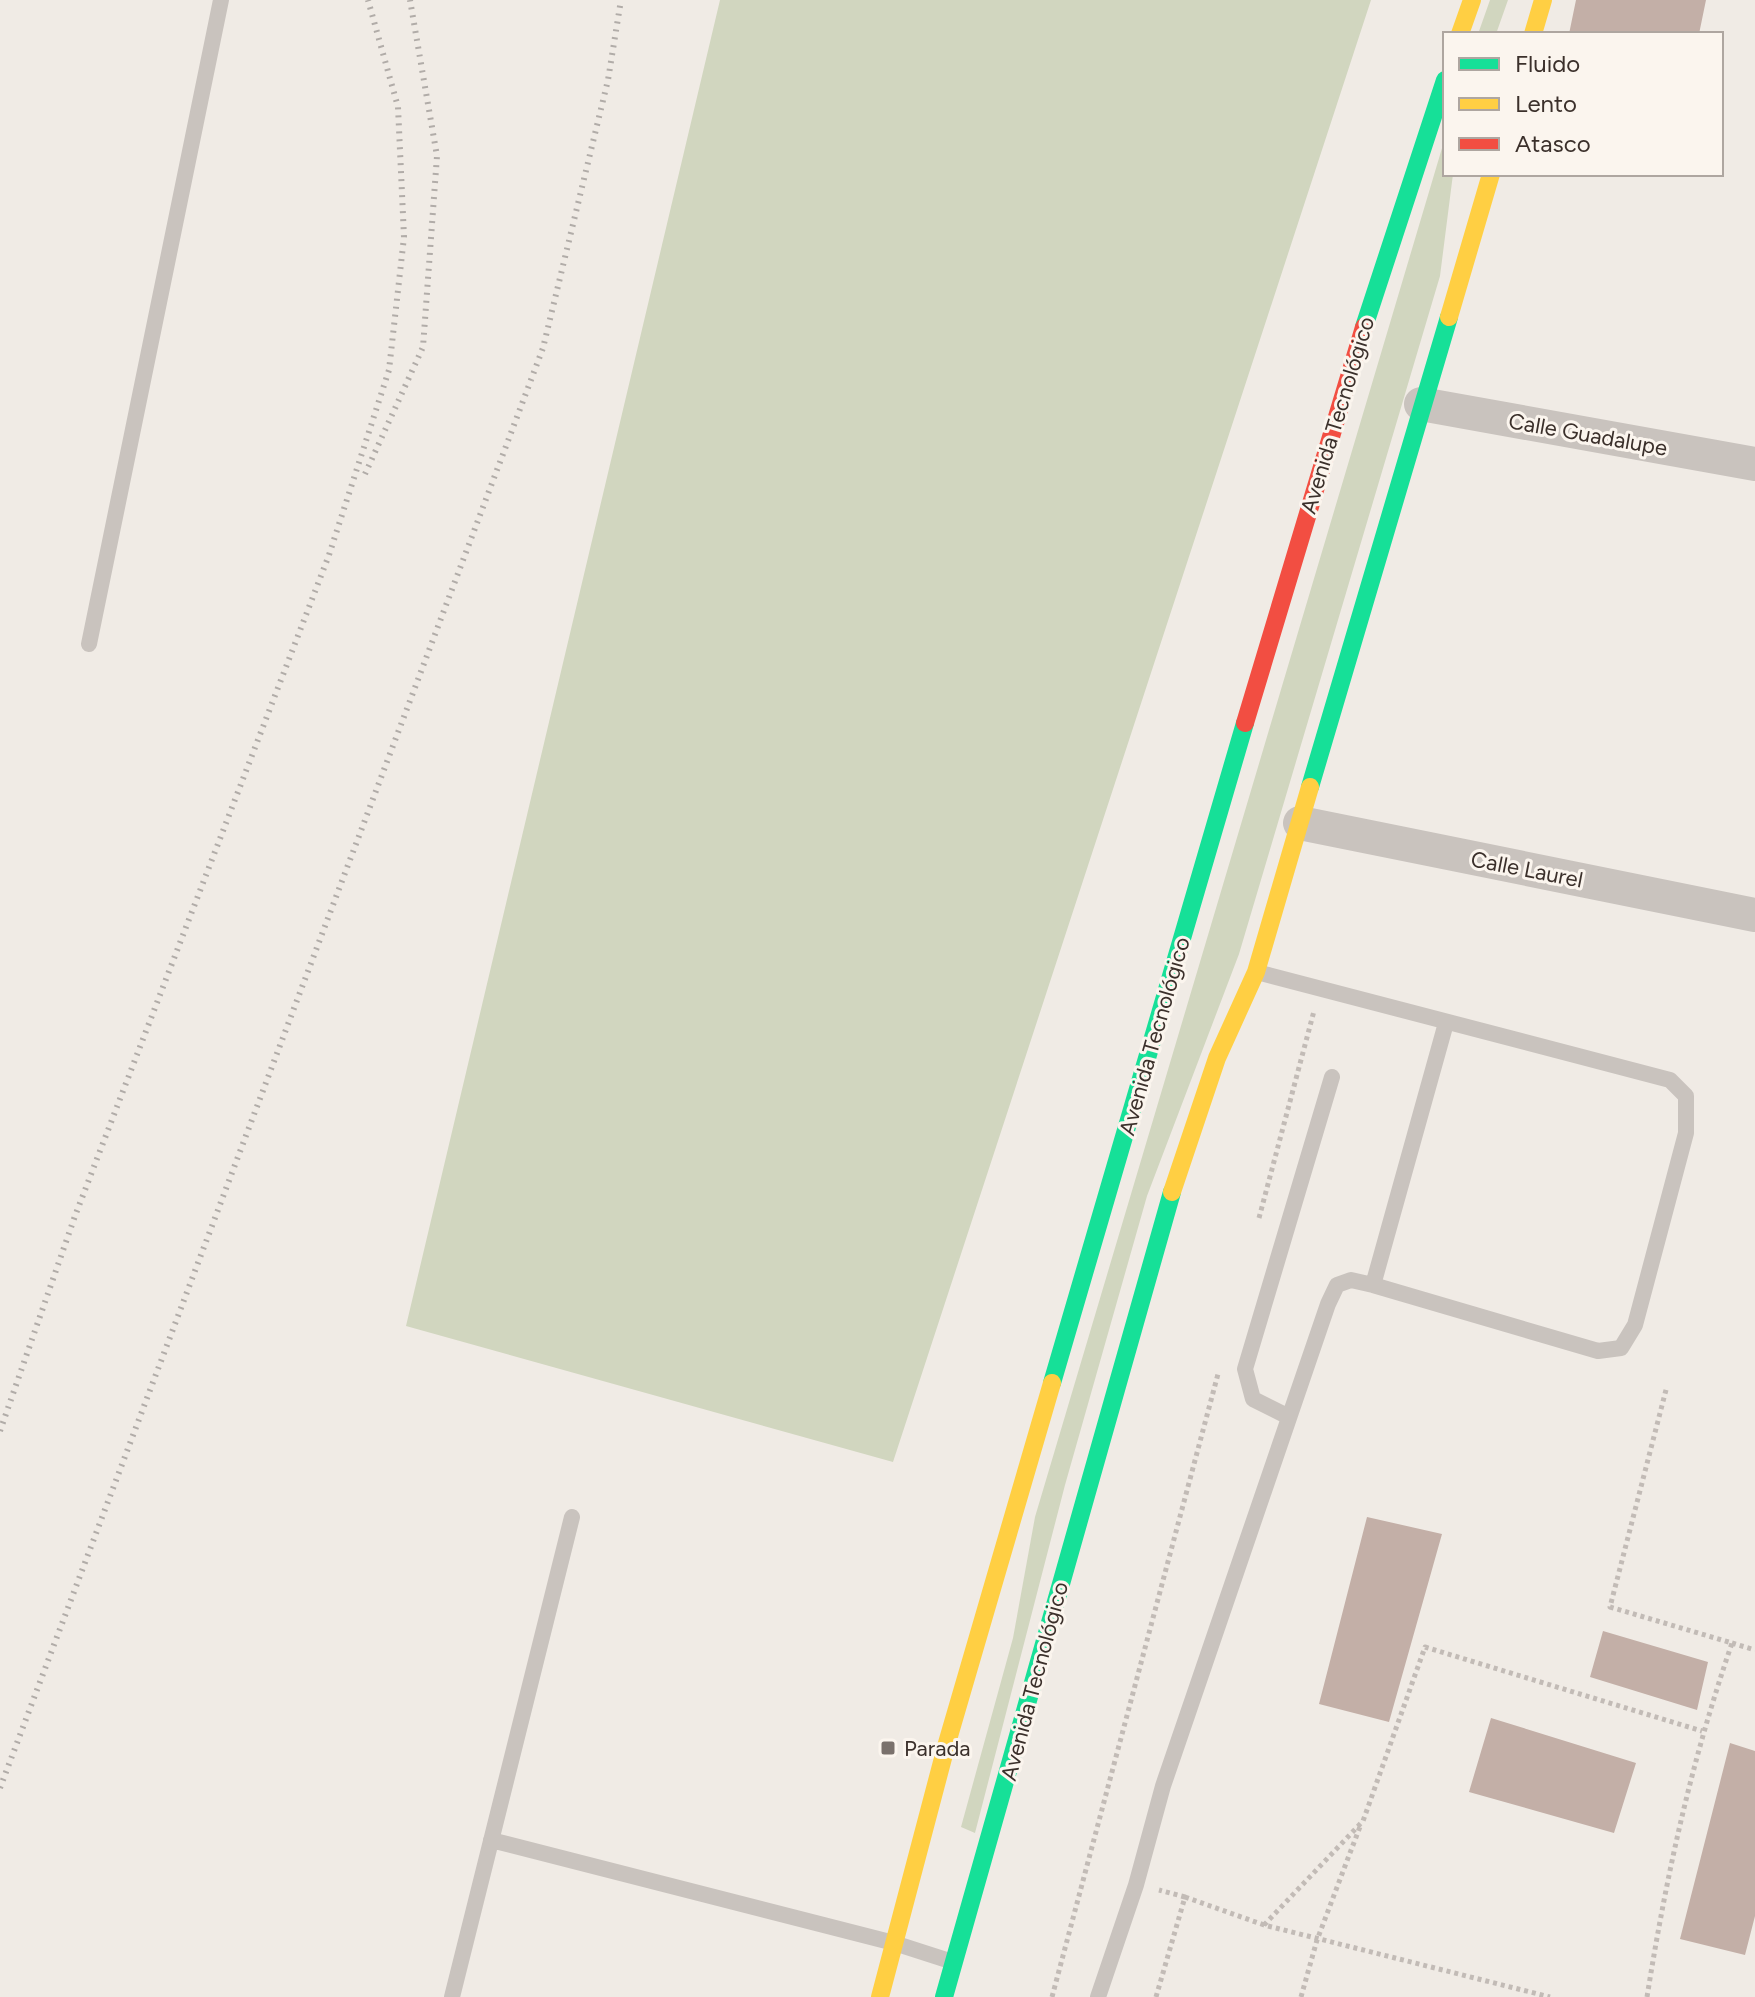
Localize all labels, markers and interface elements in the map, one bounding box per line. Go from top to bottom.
legend [1443,32,1723,176]
text: Fluido [1515,49,1580,78]
text: Lento [1515,89,1577,118]
text: Atasco [1515,129,1591,158]
street label: Avenida Tecnológico [1295,313,1380,517]
street label: Calle Guadalupe [1506,407,1669,462]
street label: Calle Laurel [1469,845,1585,894]
street label: Avenida Tecnológico [1113,934,1196,1138]
street label: Avenida Tecnológico [995,1579,1074,1784]
place label: Parada [904,1735,971,1762]
marker: Parada [879,1739,897,1757]

